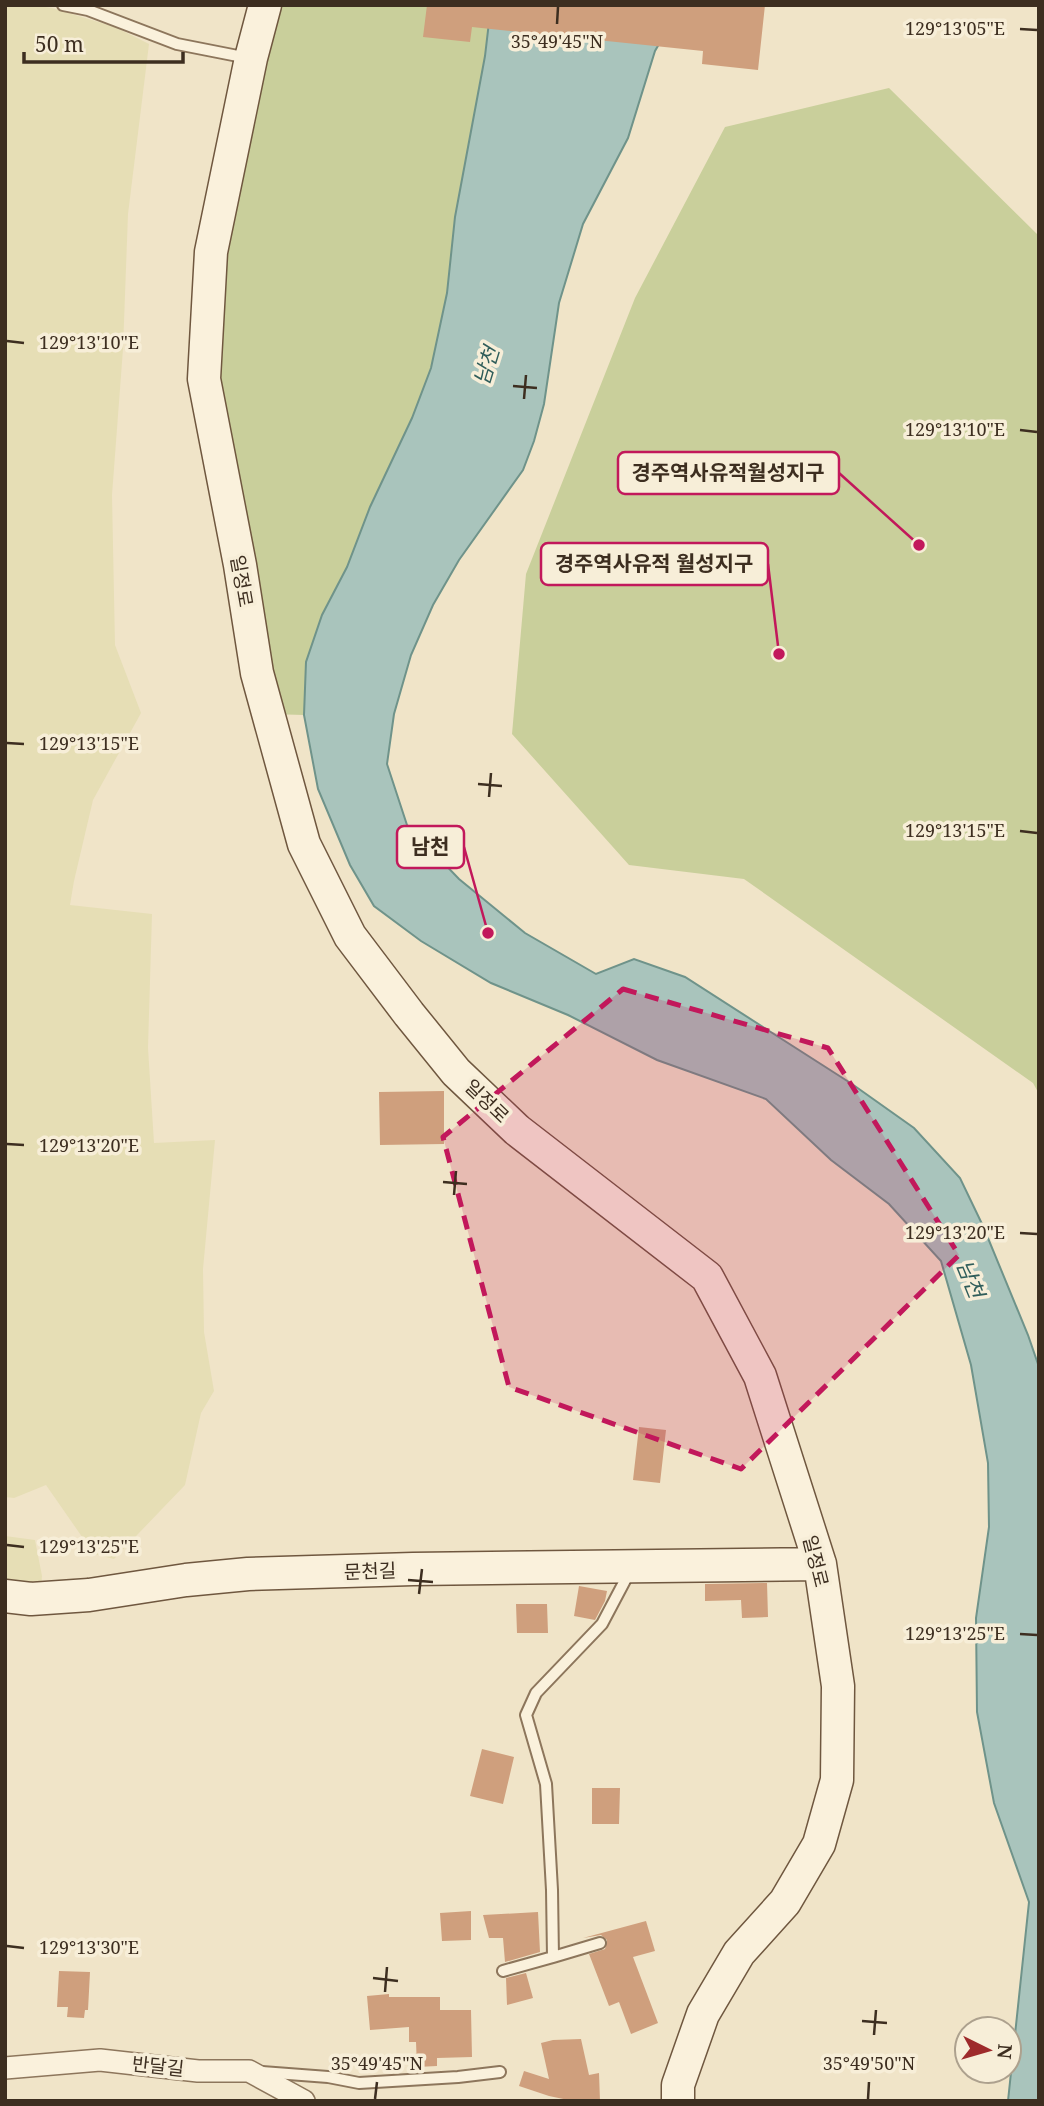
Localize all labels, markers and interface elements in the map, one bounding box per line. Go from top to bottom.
text: 129°13'05"E [905,16,1005,40]
scale bar [24,21,184,65]
text: 35°49'45"N [511,29,604,53]
text: 50 m [35,30,84,58]
text: 129°13'10"E [39,330,139,354]
water label: 남천 [467,341,506,388]
text: 129°13'10"E [905,417,1005,441]
callout: 경주역사유적월성지구 [618,452,839,494]
text: 경주역사유적월성지구 [631,458,825,486]
callout: 경주역사유적 월성지구 [541,543,768,585]
text: 경주역사유적 월성지구 [555,549,753,577]
street label: 일정로 [225,553,259,609]
text: 129°13'15"E [39,731,139,755]
text: 129°13'15"E [905,818,1005,842]
callout: 남천 [397,826,464,868]
text: 남천 [411,832,449,860]
street label: 일정로 [459,1073,515,1129]
text: 129°13'20"E [39,1133,139,1157]
text: 129°13'20"E [905,1220,1005,1244]
water label: 남천 [951,1255,992,1304]
street label: 일정로 [797,1532,835,1590]
text: 129°13'25"E [39,1534,139,1558]
street label: 문천길 [343,1557,397,1585]
text: 129°13'25"E [905,1621,1005,1645]
text: 129°13'30"E [39,1935,139,1959]
north arrow [953,2015,1023,2085]
text: N [991,2043,1019,2060]
street label: 반달길 [131,2050,185,2082]
text: 35°49'45"N [331,2051,424,2075]
text: 35°49'50"N [823,2051,916,2075]

